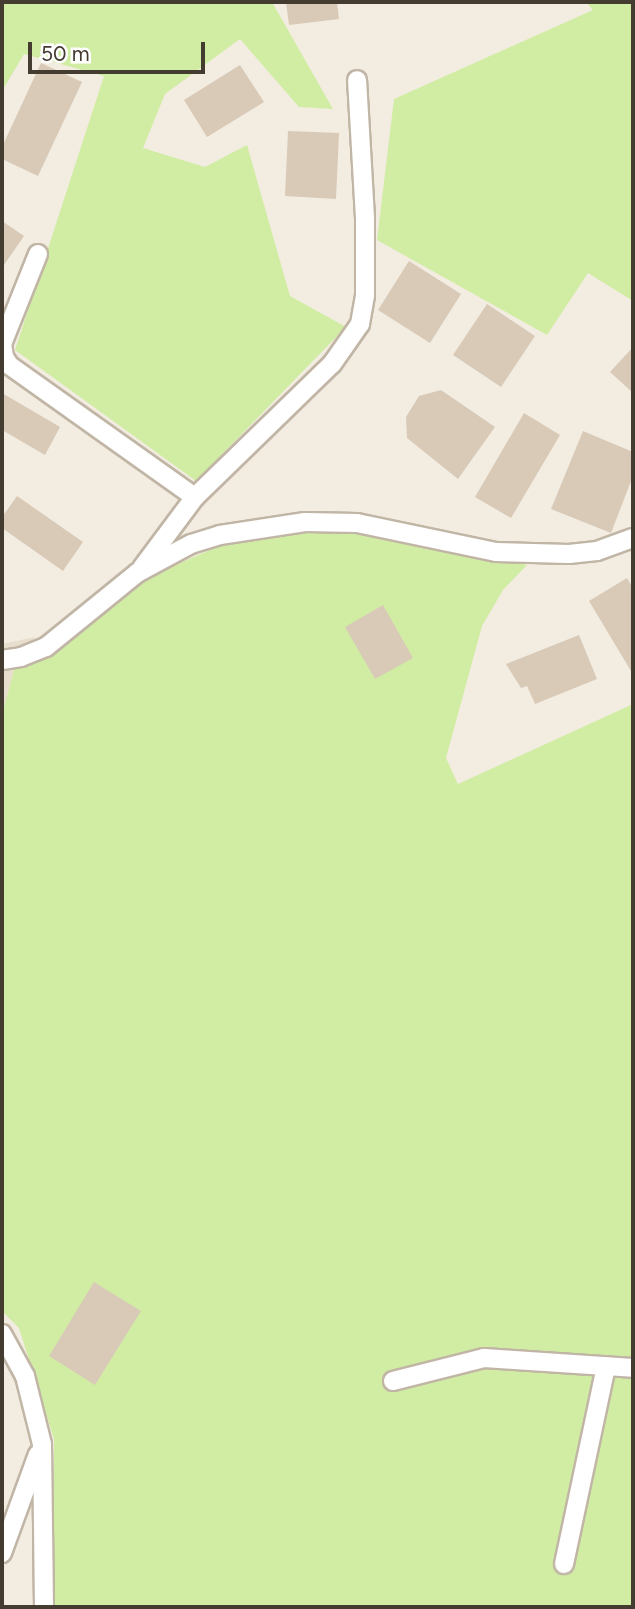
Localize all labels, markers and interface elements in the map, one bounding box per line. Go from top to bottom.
scale bar [32,28,208,72]
text: 50 m [41,41,90,66]

